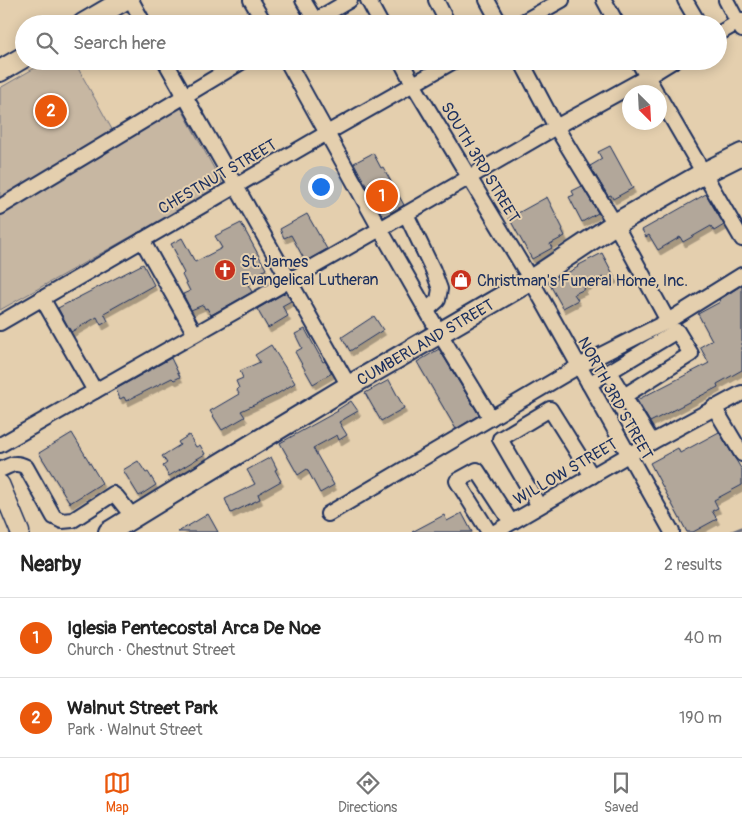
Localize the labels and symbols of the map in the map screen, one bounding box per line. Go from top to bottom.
north arrow [622,85,667,130]
pin: 2 [35,92,67,130]
street label: SOUTH 3RD STREET [436,99,524,227]
street label: CHESTNUT STREET [155,135,280,219]
your location [308,174,334,200]
pin: 1 [366,177,398,215]
place label: St. James Evangelical Lutheran [241,252,379,290]
church icon: St. James Evangelical Lutheran [213,258,237,282]
shop icon: Christman's Funeral Home, Inc. [449,268,473,292]
place label: Christman's Funeral Home, Inc. [477,271,688,291]
street label: CUMBERLAND STREET [353,295,498,390]
street label: NORTH 3RD STREET [573,334,657,464]
street label: WILLOW STREET [510,434,621,510]

